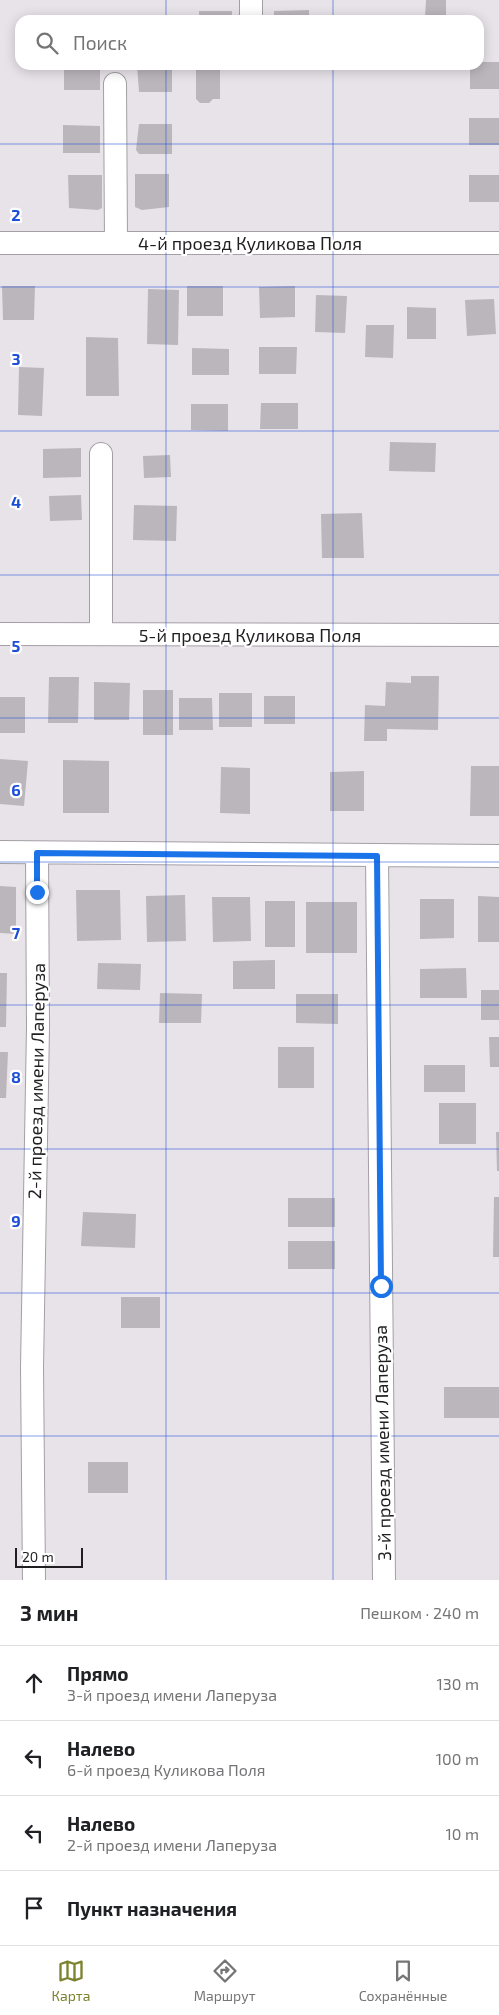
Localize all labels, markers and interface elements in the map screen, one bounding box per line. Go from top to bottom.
search box [15,15,484,70]
icon: search [33,29,61,57]
text: Поиск [73,31,127,54]
text: 2 [11,205,21,224]
street label: 4-й проезд Куликова Поля [138,232,362,254]
text: 3 [11,349,21,368]
text: 4 [11,492,21,511]
street label: 5-й проезд Куликова Поля [139,624,361,646]
text: 5 [12,636,21,655]
text: 6 [11,780,21,799]
route end [26,881,49,904]
text: 7 [12,923,21,942]
street label: 2-й проезд имени Лаперуза [23,963,49,1199]
text: 8 [11,1067,21,1086]
text: 9 [11,1211,21,1230]
route start [370,1275,393,1298]
street label: 3-й проезд имени Лаперуза [369,1325,395,1561]
scale bar [15,1545,82,1568]
text: 20 m [22,1548,54,1565]
text: 3 мин [20,1600,78,1625]
text: Пешком · 240 m [360,1603,479,1622]
text: Прямо [67,1662,129,1685]
icon: ahead [20,1669,48,1697]
text: 130 m [437,1674,479,1693]
text: 3-й проезд имени Лаперуза [67,1685,277,1704]
text: Налево [67,1737,135,1760]
icon: left [20,1744,48,1772]
text: 100 m [436,1749,479,1768]
text: 6-й проезд Куликова Поля [67,1760,265,1779]
text: Налево [67,1812,135,1835]
icon: left [20,1819,48,1847]
text: 10 m [445,1824,479,1843]
text: 2-й проезд имени Лаперуза [67,1835,277,1854]
icon: arrive [20,1894,48,1922]
text: Пункт назначения [67,1897,237,1920]
tab: Карта [52,1957,90,2004]
tab: Маршрут [194,1957,256,2004]
tab: Сохранённые [359,1957,447,2004]

